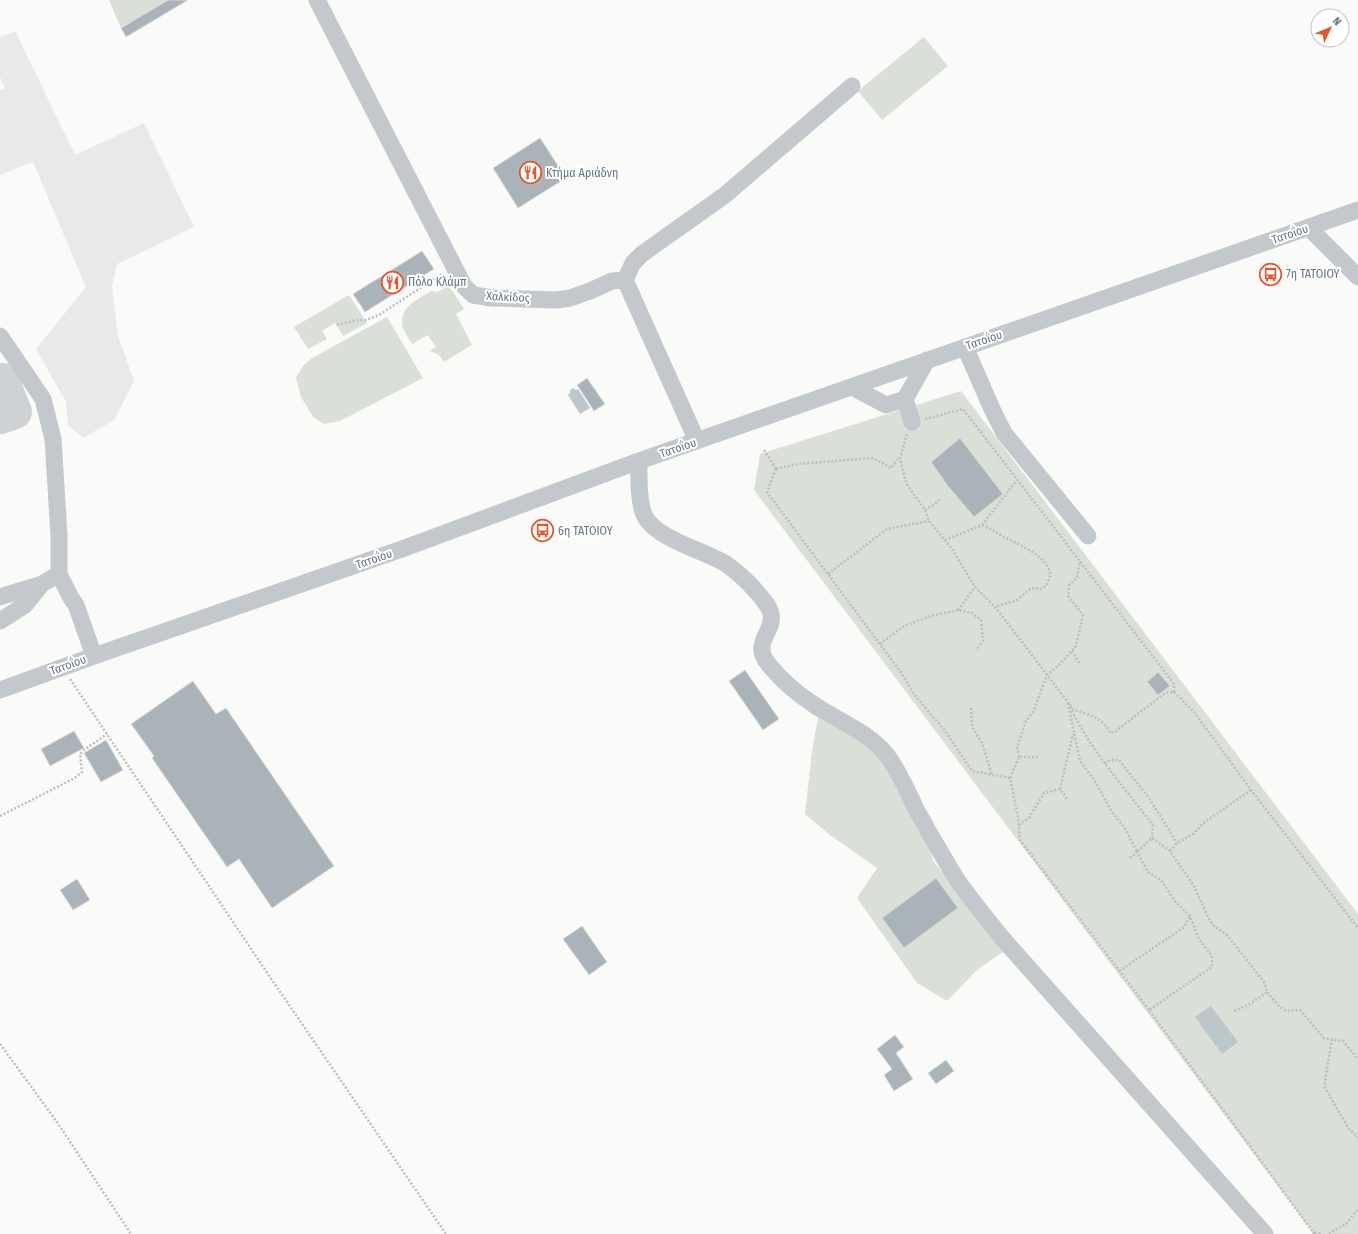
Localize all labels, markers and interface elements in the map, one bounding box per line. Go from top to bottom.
north arrow [1310,8,1350,48]
text: N [1330,15,1344,28]
restaurant icon: Κτήμα Αριάδνη [517,160,543,186]
place label: Κτήμα Αριάδνη [546,166,618,180]
street label: Τατοΐου [1270,220,1310,247]
bus stop icon: 7η ΤΑΤΟΙΟΥ [1258,261,1284,287]
place label: 7η ΤΑΤΟΙΟΥ [1286,267,1340,281]
restaurant icon: Πόλο Κλάμπ [380,269,406,295]
place label: Πόλο Κλάμπ [408,275,467,289]
street label: Χαλκίδος [486,289,530,305]
street label: Τατοΐου [964,326,1004,353]
street label: Τατοΐου [658,434,698,461]
bus stop icon: 6η ΤΑΤΟΙΟΥ [529,518,555,544]
place label: 6η ΤΑΤΟΙΟΥ [558,524,613,538]
street label: Τατοΐου [354,545,394,572]
street label: Τατοΐου [48,651,88,678]

